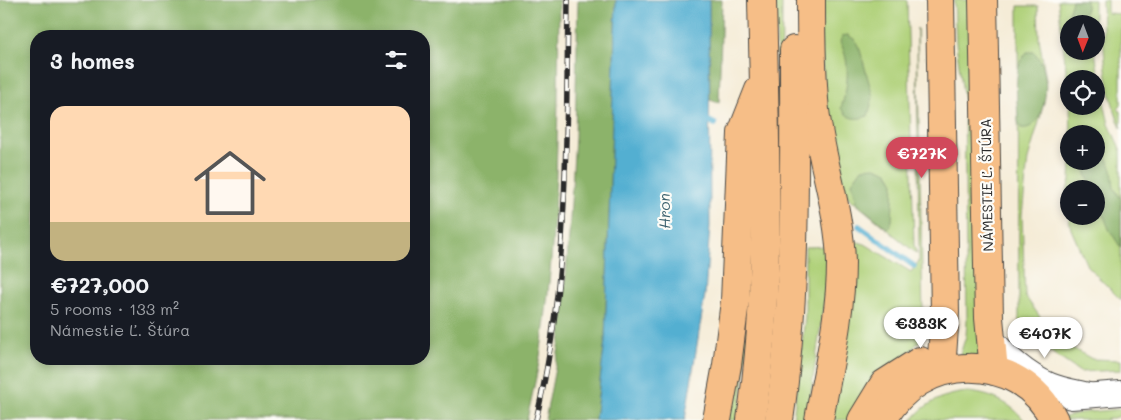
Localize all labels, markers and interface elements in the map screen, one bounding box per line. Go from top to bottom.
north arrow [1060,15,1105,60]
map controls [1060,15,1105,225]
icon: filters [382,46,410,74]
text: 3 homes [50,47,135,74]
button: locate [1060,70,1105,115]
street label: NÁMESTIE Ľ. ŠTÚRA [976,118,997,252]
button: + [1060,125,1105,170]
pin: €727K [887,136,957,179]
icon: home [185,138,275,228]
text: €727K [897,142,947,163]
button: − [1060,180,1105,225]
water label: Hron [654,193,674,229]
text: €727,000 [50,271,149,298]
text: 5 rooms · 133 m² [50,298,179,319]
pin: €383K [886,306,956,349]
text: €383K [895,312,947,333]
pin: €407K [1010,316,1080,359]
text: Námestie Ľ. Štúra [50,319,190,340]
text: €407K [1019,322,1071,343]

